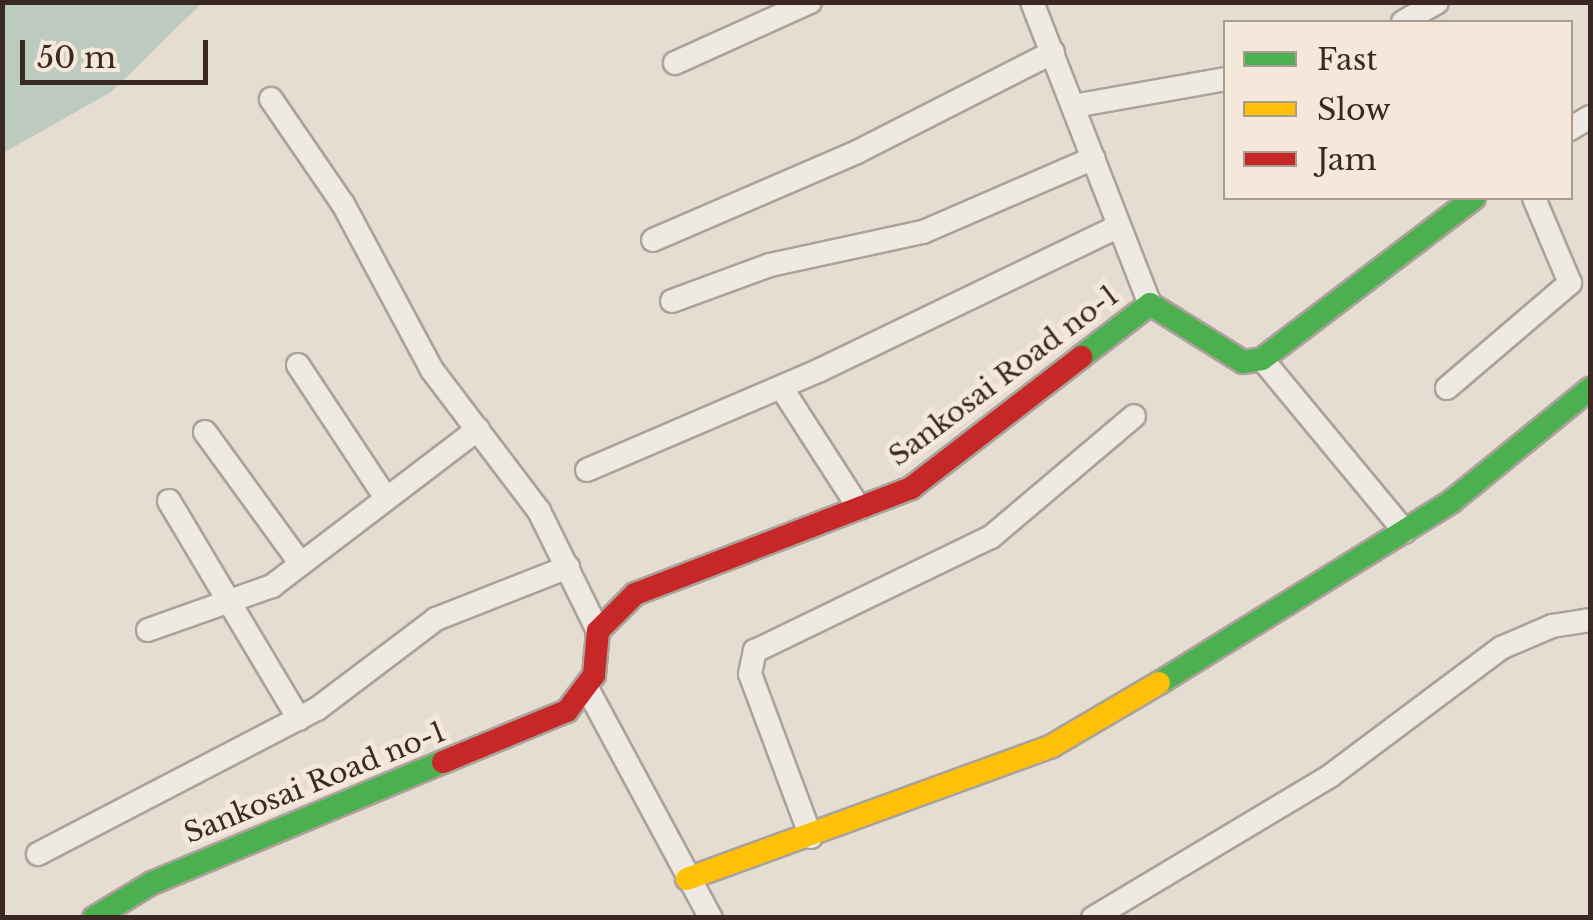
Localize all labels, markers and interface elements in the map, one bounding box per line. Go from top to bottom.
scale bar [25,20,212,82]
legend [1223,20,1573,200]
text: 50 m [37,39,116,76]
text: Fast [1317,41,1378,78]
text: Slow [1317,91,1391,128]
text: Jam [1317,141,1377,178]
street label: Sankosai Road no-1 [883,279,1125,473]
street label: Sankosai Road no-1 [179,715,451,851]

